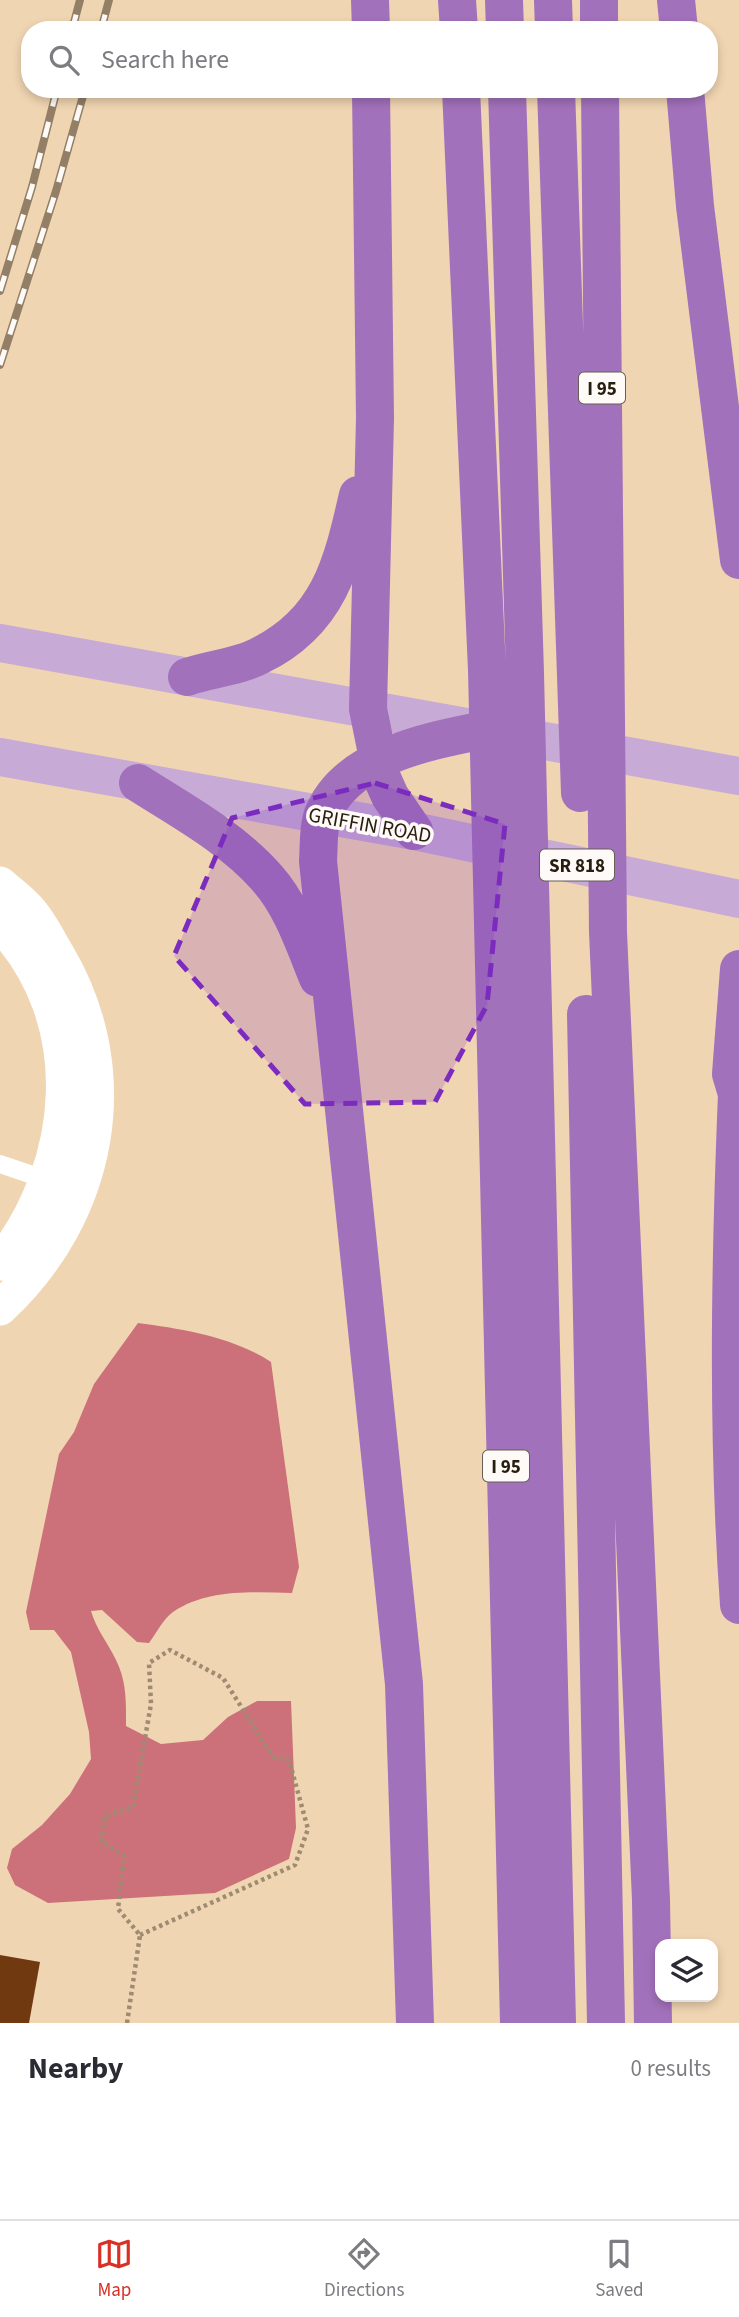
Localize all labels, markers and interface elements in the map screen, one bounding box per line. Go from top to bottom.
search box [21,21,718,98]
icon: search [45,41,83,79]
text: Search here [101,41,229,78]
road number: I 95 [579,372,625,404]
street label: GRIFFIN ROAD [306,799,434,851]
road number: SR 818 [540,850,614,880]
road number: I 95 [483,1450,529,1482]
map controls [655,1939,718,2002]
button: layers [655,1939,718,2002]
text: Nearby [28,2047,123,2090]
text: 0 results [631,2052,711,2085]
tab: Map [95,2235,133,2304]
tab: Directions [324,2235,404,2304]
tab: Saved [595,2235,644,2304]

